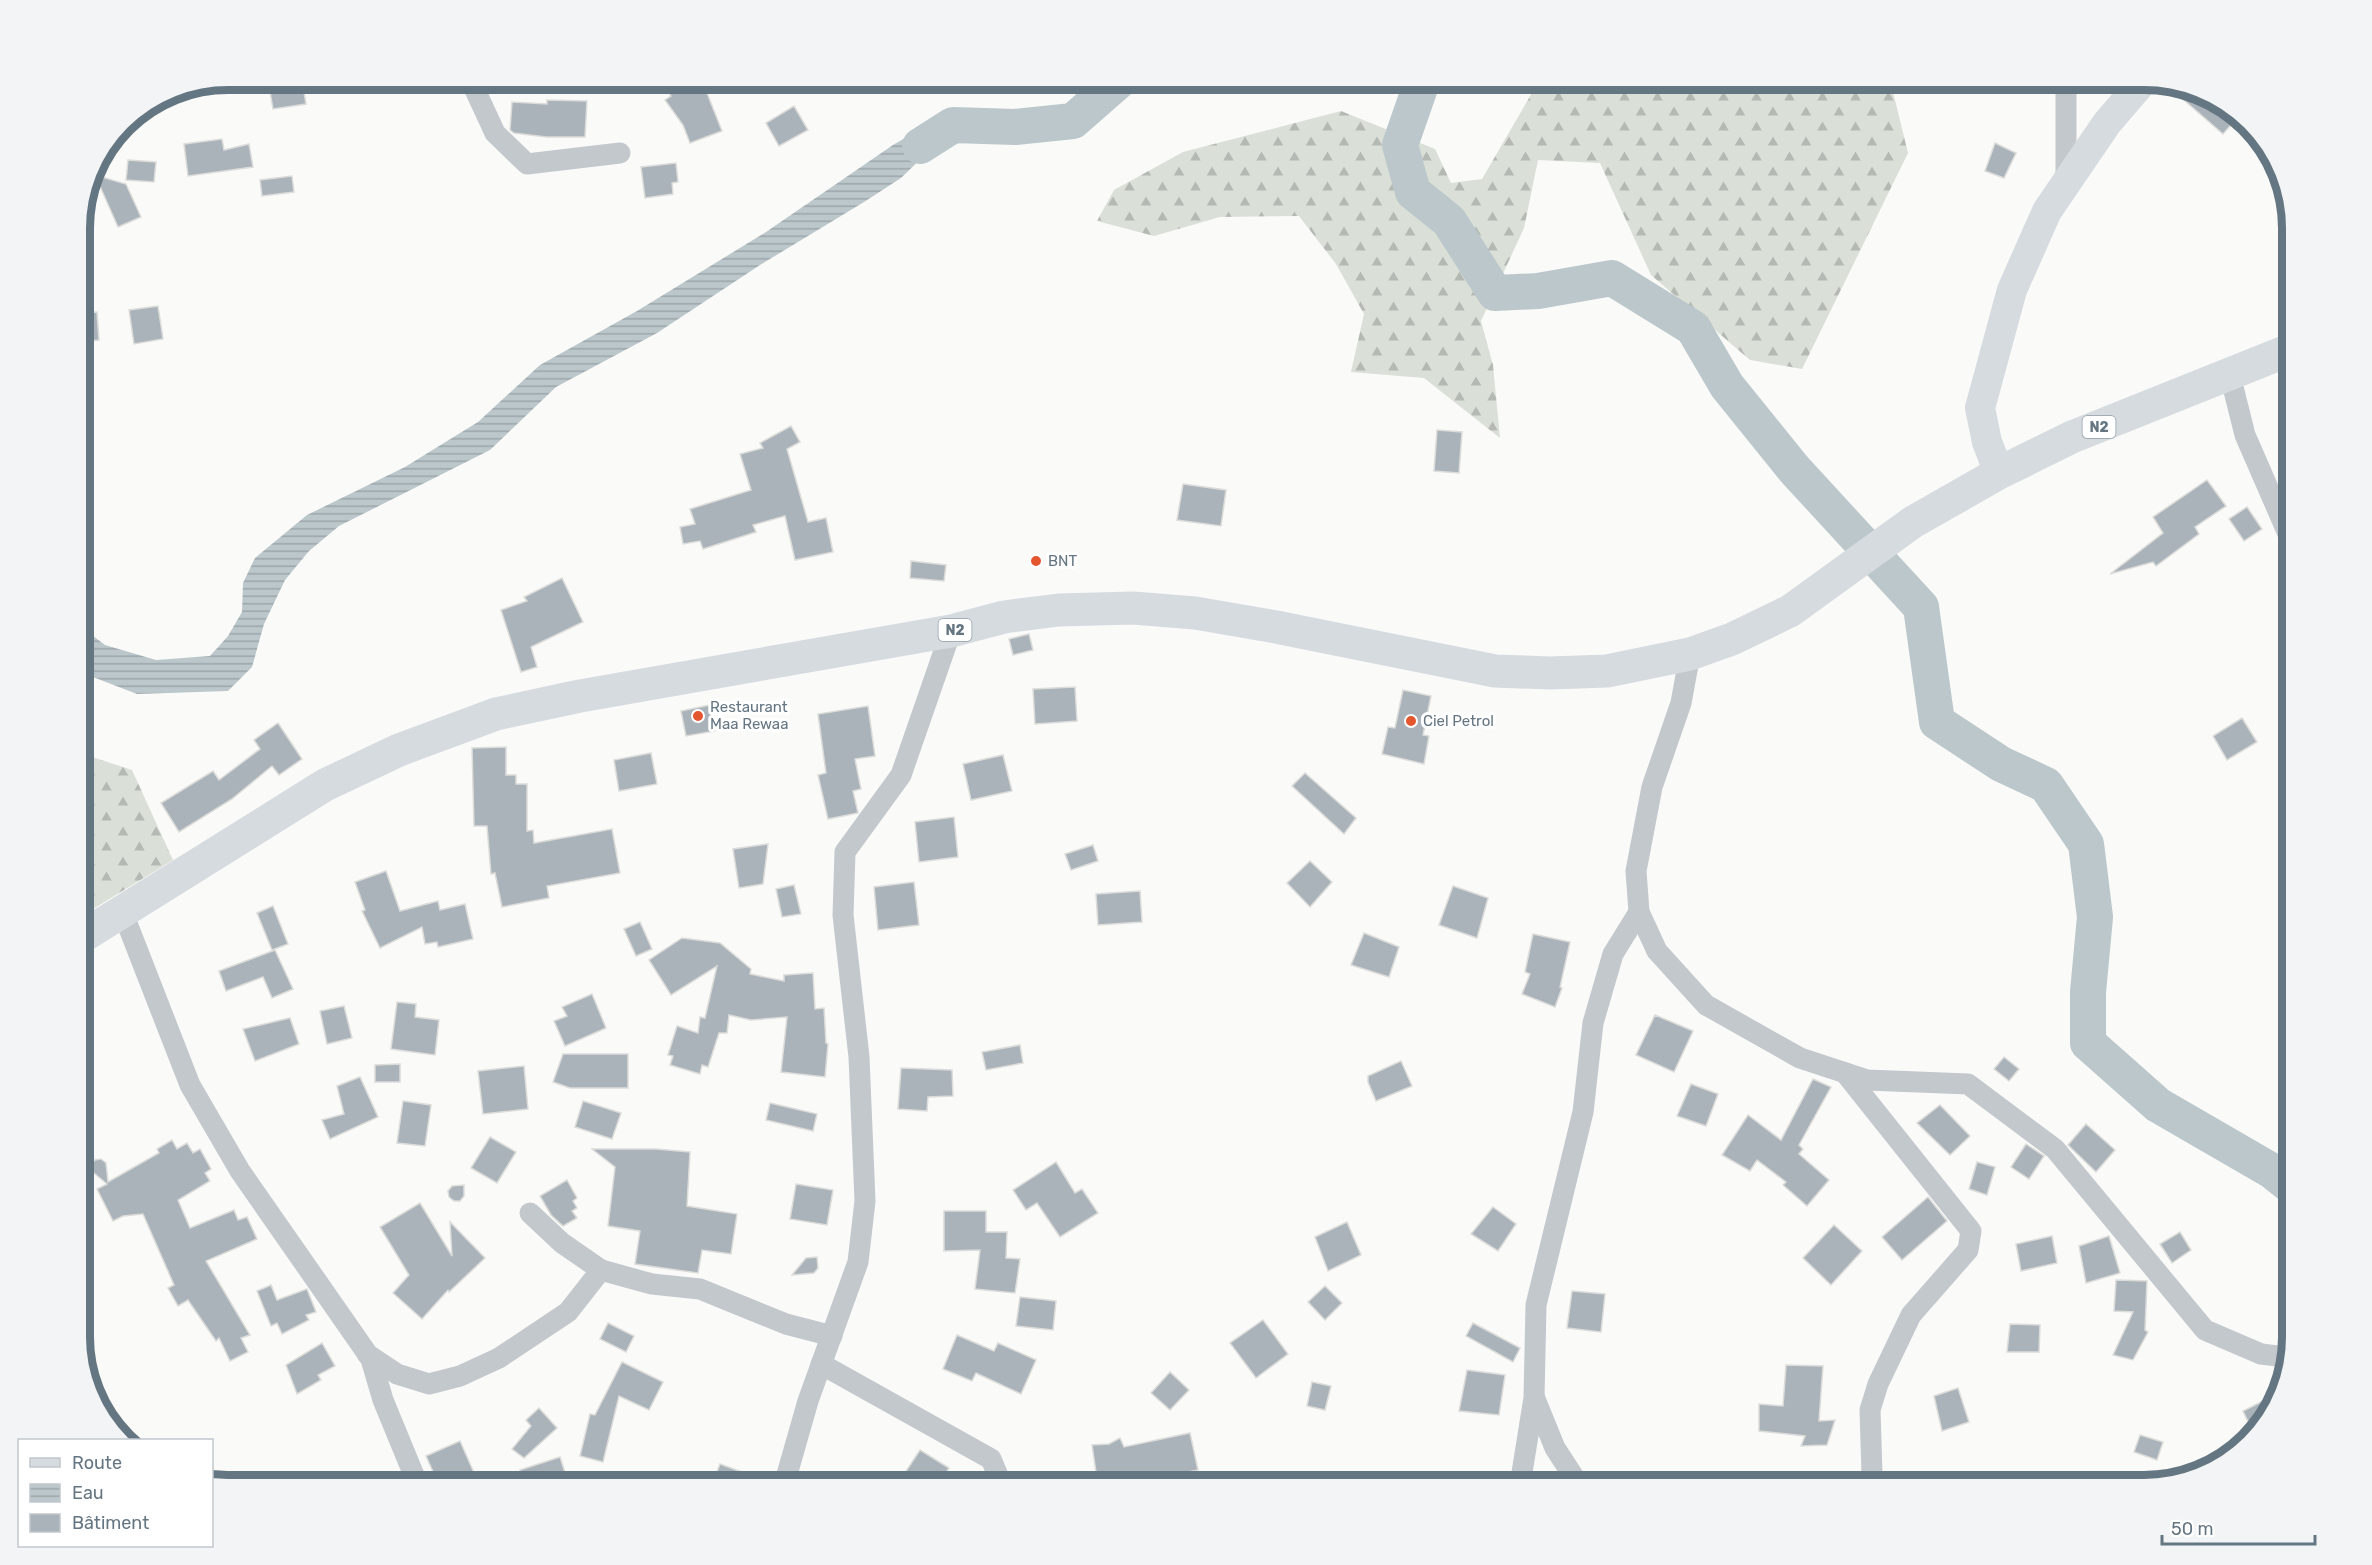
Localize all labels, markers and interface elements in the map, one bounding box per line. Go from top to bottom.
road number: N2 [2082,416,2116,438]
place label: BNT [1048,552,1077,570]
marker: BNT [1029,554,1043,568]
road number: N2 [938,619,972,641]
place label: Restaurant Maa Rewaa [710,698,788,733]
marker: Restaurant Maa Rewaa [691,709,705,723]
place label: Ciel Petrol [1423,712,1494,730]
marker: Ciel Petrol [1404,714,1418,728]
legend [18,1439,213,1547]
text: Route [72,1452,122,1474]
text: Eau [72,1482,104,1504]
scale bar [2162,1508,2315,1546]
text: Bâtiment [72,1512,149,1534]
text: 50 m [2171,1518,2214,1540]

